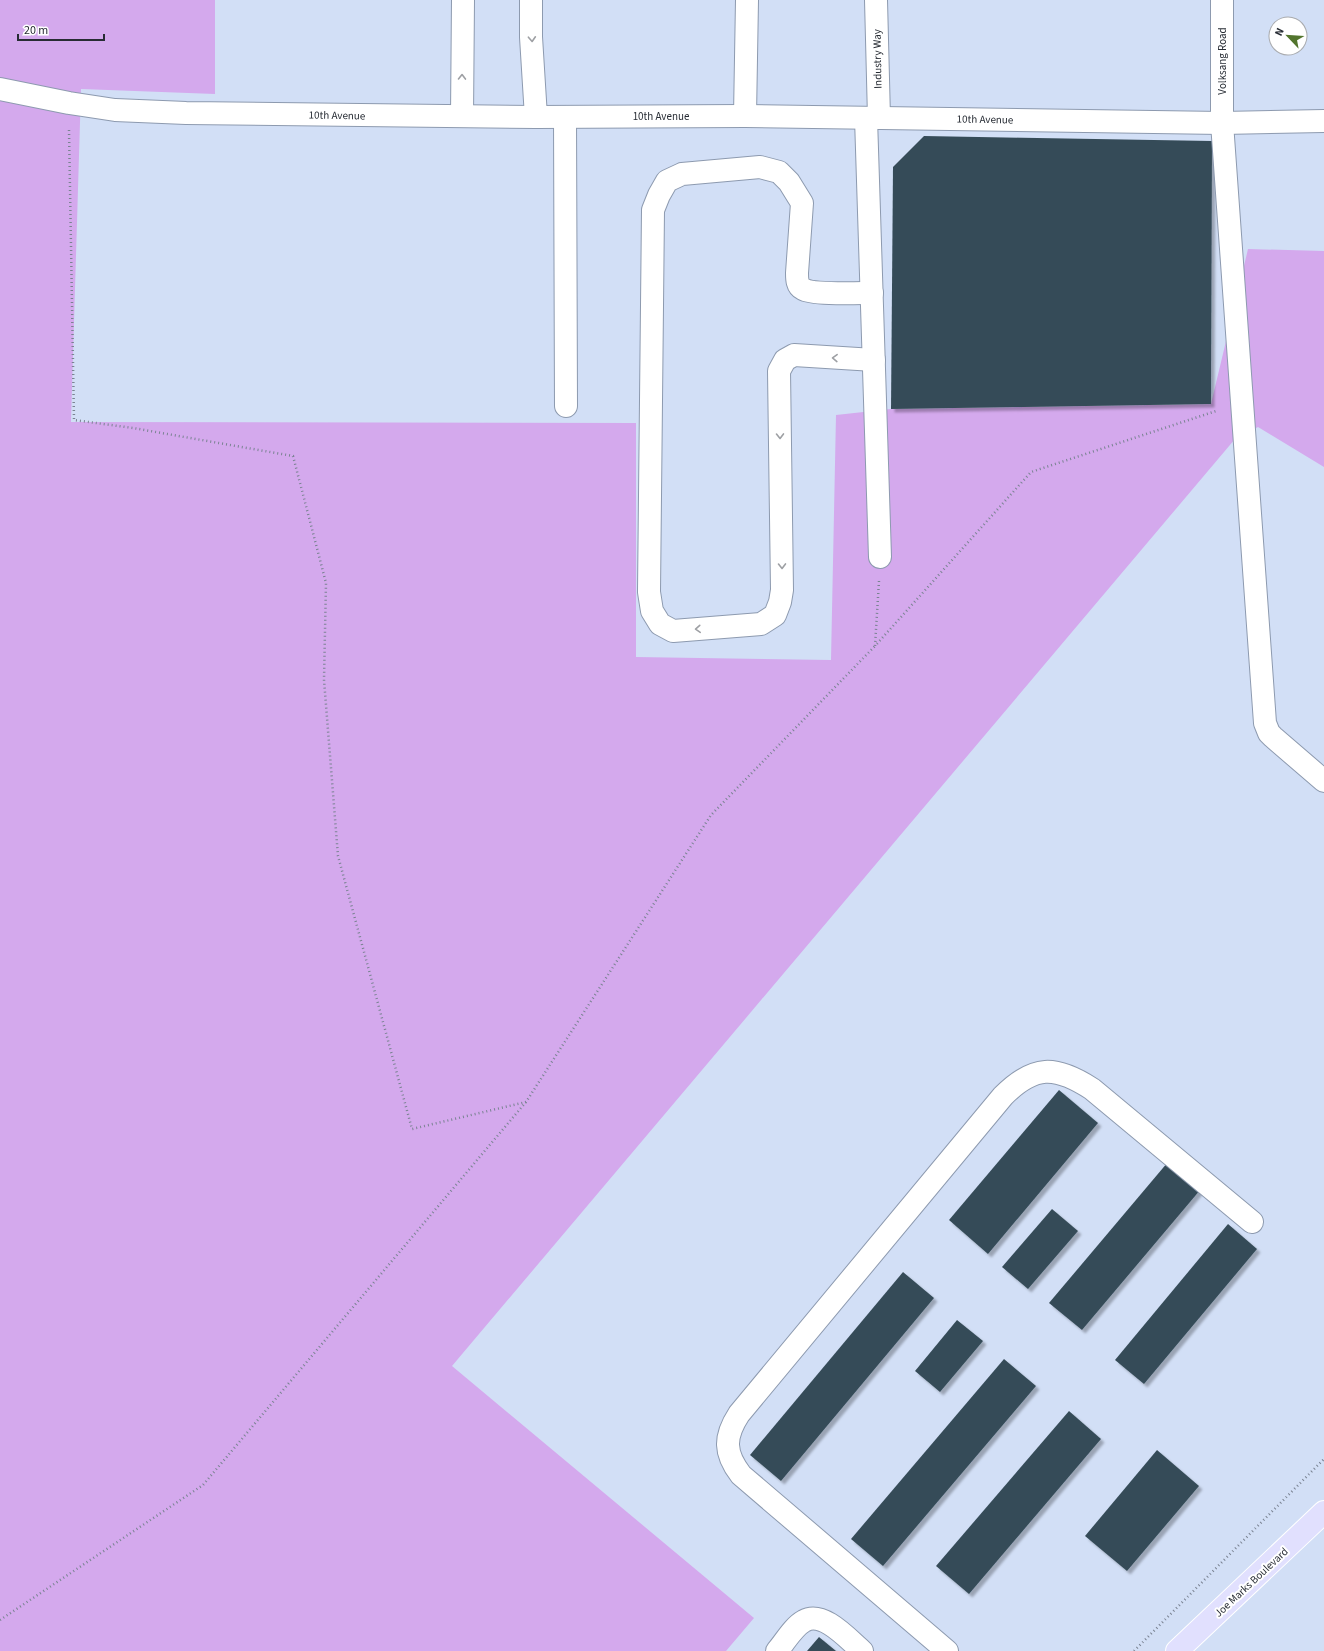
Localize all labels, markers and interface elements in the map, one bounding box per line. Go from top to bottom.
scale bar [18,16,104,42]
north arrow [1268,16,1308,56]
text: 20 m [24,22,48,39]
text: N [1271,25,1288,38]
street label: Volksang Road [1215,27,1230,95]
street label: Industry Way [869,29,886,89]
one-way arrow [527,36,536,42]
one-way arrow [458,74,466,80]
street label: 10th Avenue [308,108,366,124]
street label: 10th Avenue [633,109,690,124]
street label: 10th Avenue [956,112,1014,128]
one-way arrow [832,354,838,362]
one-way arrow [776,433,784,439]
one-way arrow [777,563,786,569]
one-way arrow [695,625,701,634]
street label: Joe Marks Boulevard [1211,1544,1291,1620]

